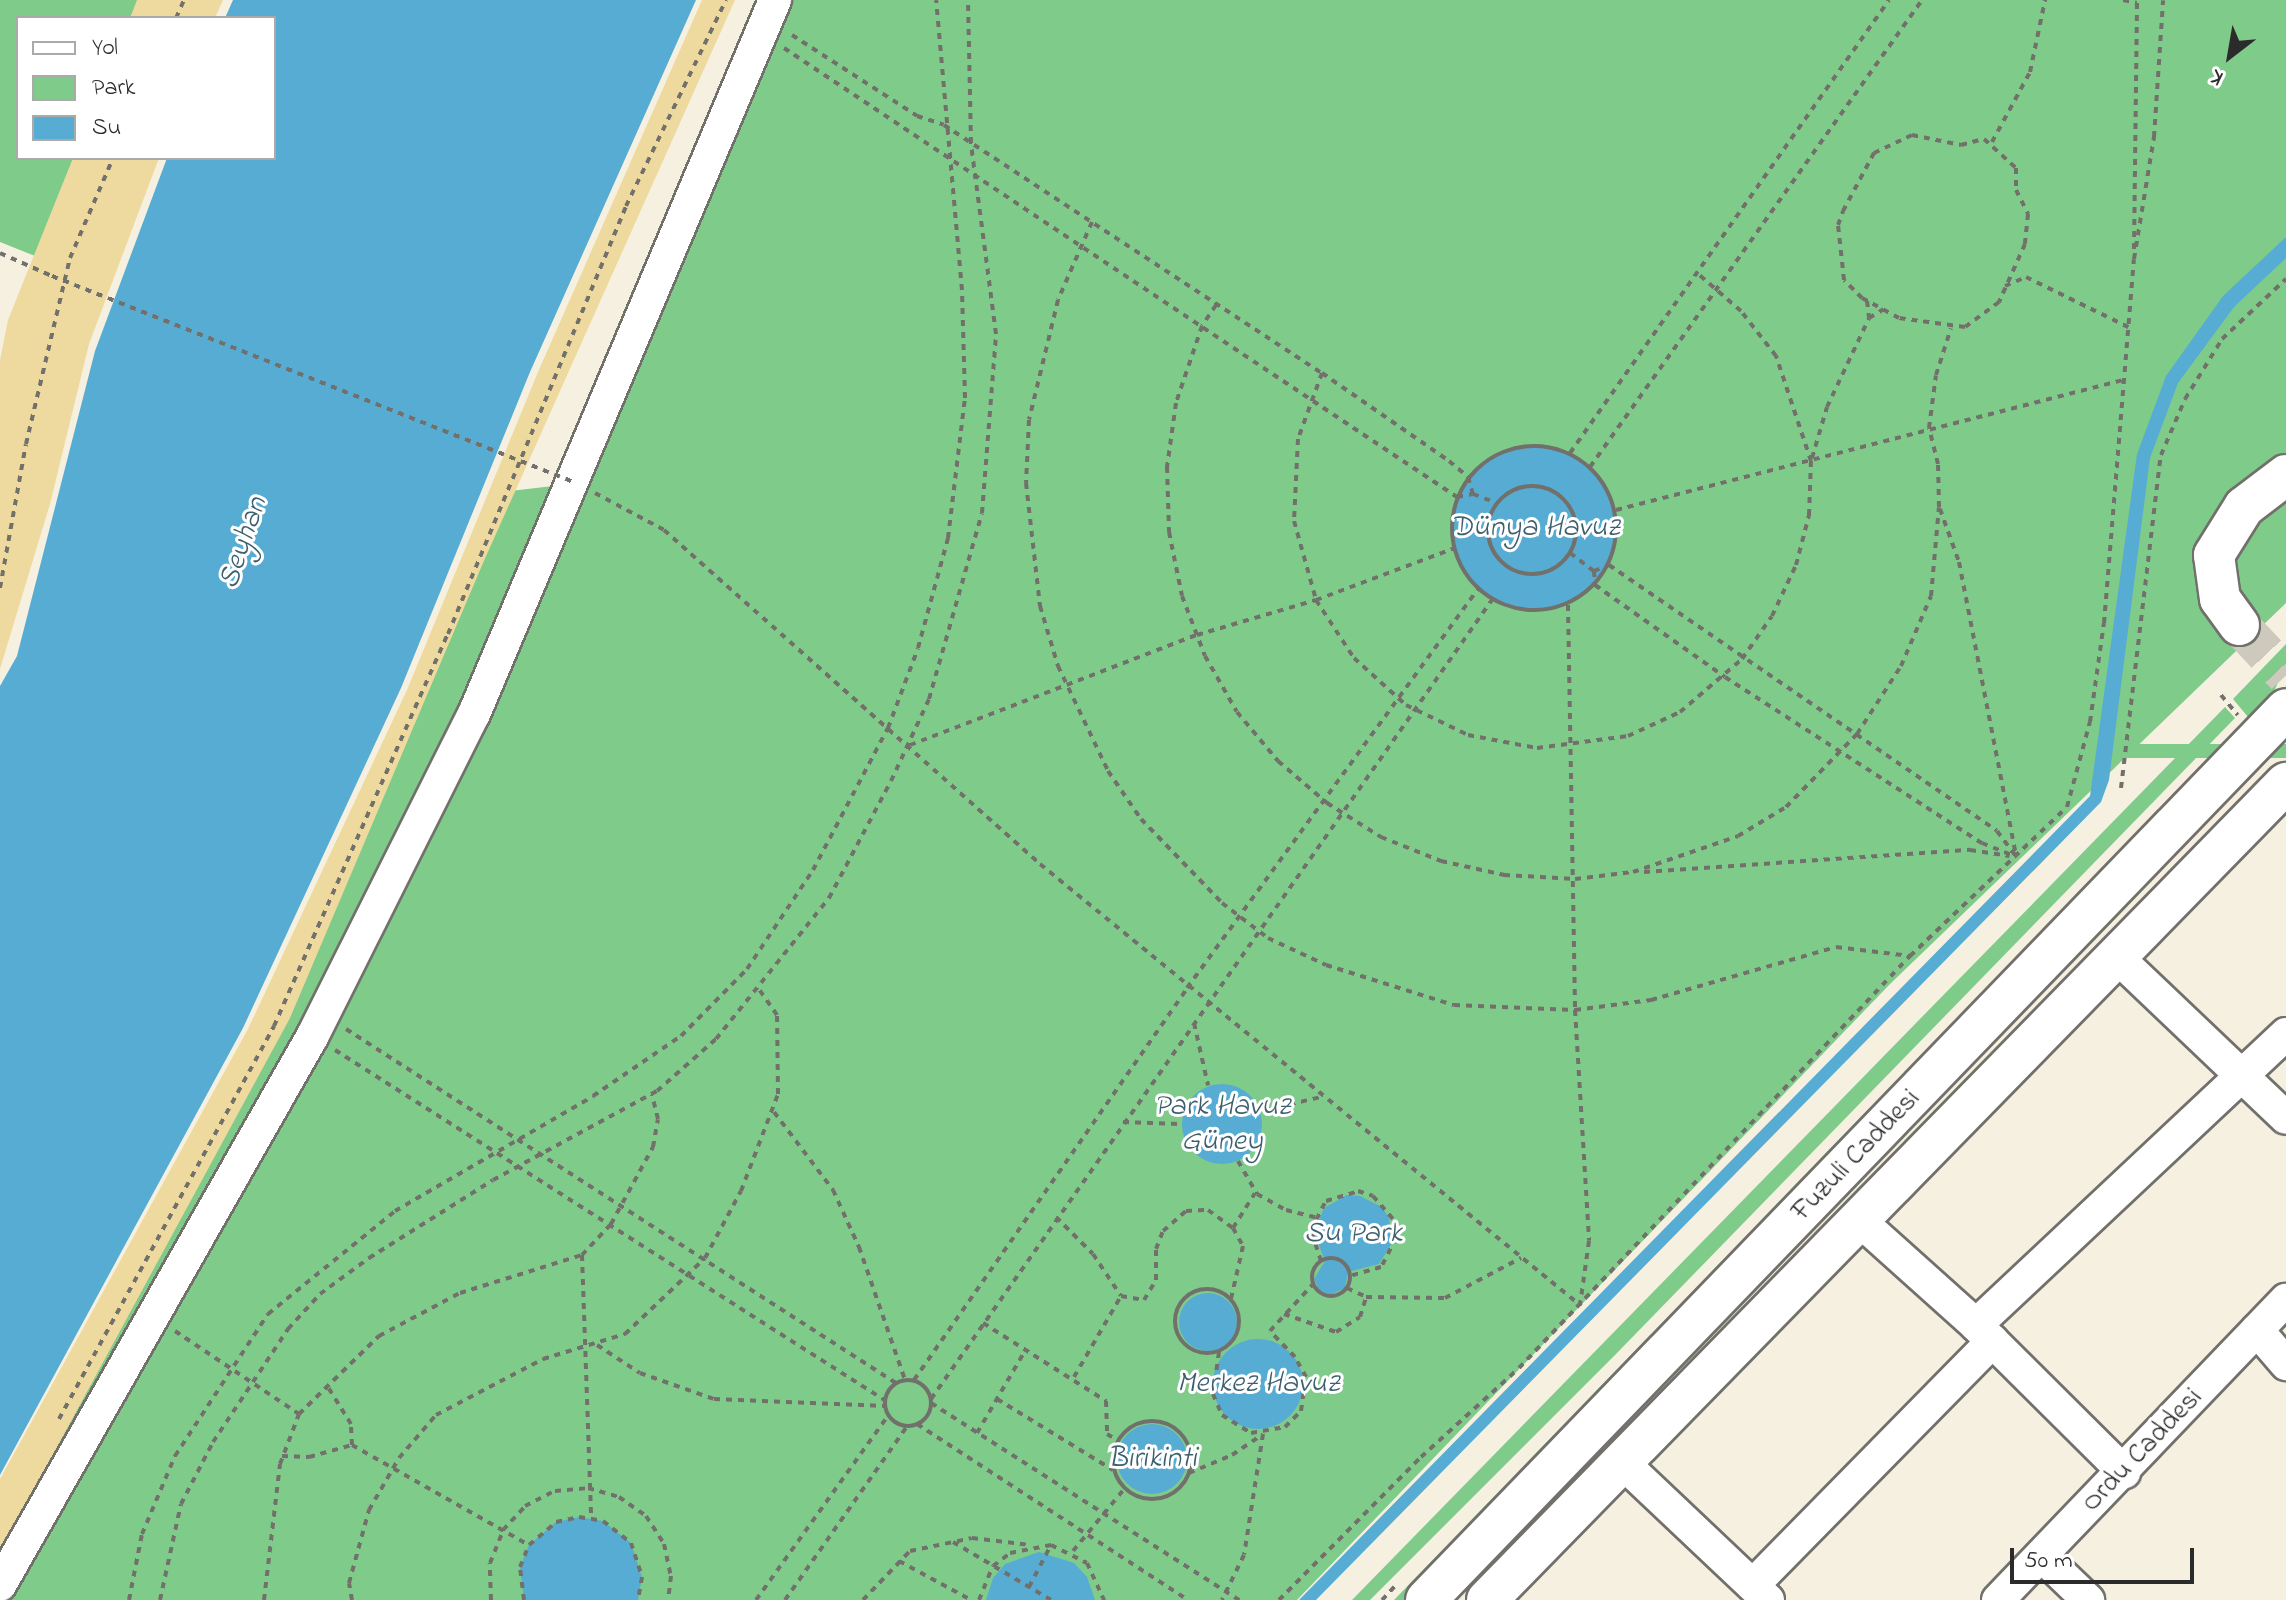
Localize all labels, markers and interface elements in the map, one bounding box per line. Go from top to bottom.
legend [16,16,276,160]
north arrow [2190,16,2270,96]
text: Yol [92,31,118,66]
text: K [2205,60,2230,93]
text: Park [92,71,135,106]
text: Su [92,111,121,146]
water label: Seyhan [212,492,276,594]
water label: Dünya Havuz [1450,510,1620,546]
street label: Fuzuli Caddesi [1786,1083,1928,1229]
water label: Park Havuz Güney [1154,1089,1290,1160]
water label: Su Park [1304,1216,1402,1252]
water label: Merkez Havuz [1177,1366,1339,1402]
street label: Ordu Caddesi [2076,1382,2210,1520]
water label: Birikinti [1107,1441,1197,1477]
scale bar [2014,1532,2198,1582]
text: 50 m [2024,1544,2073,1579]

